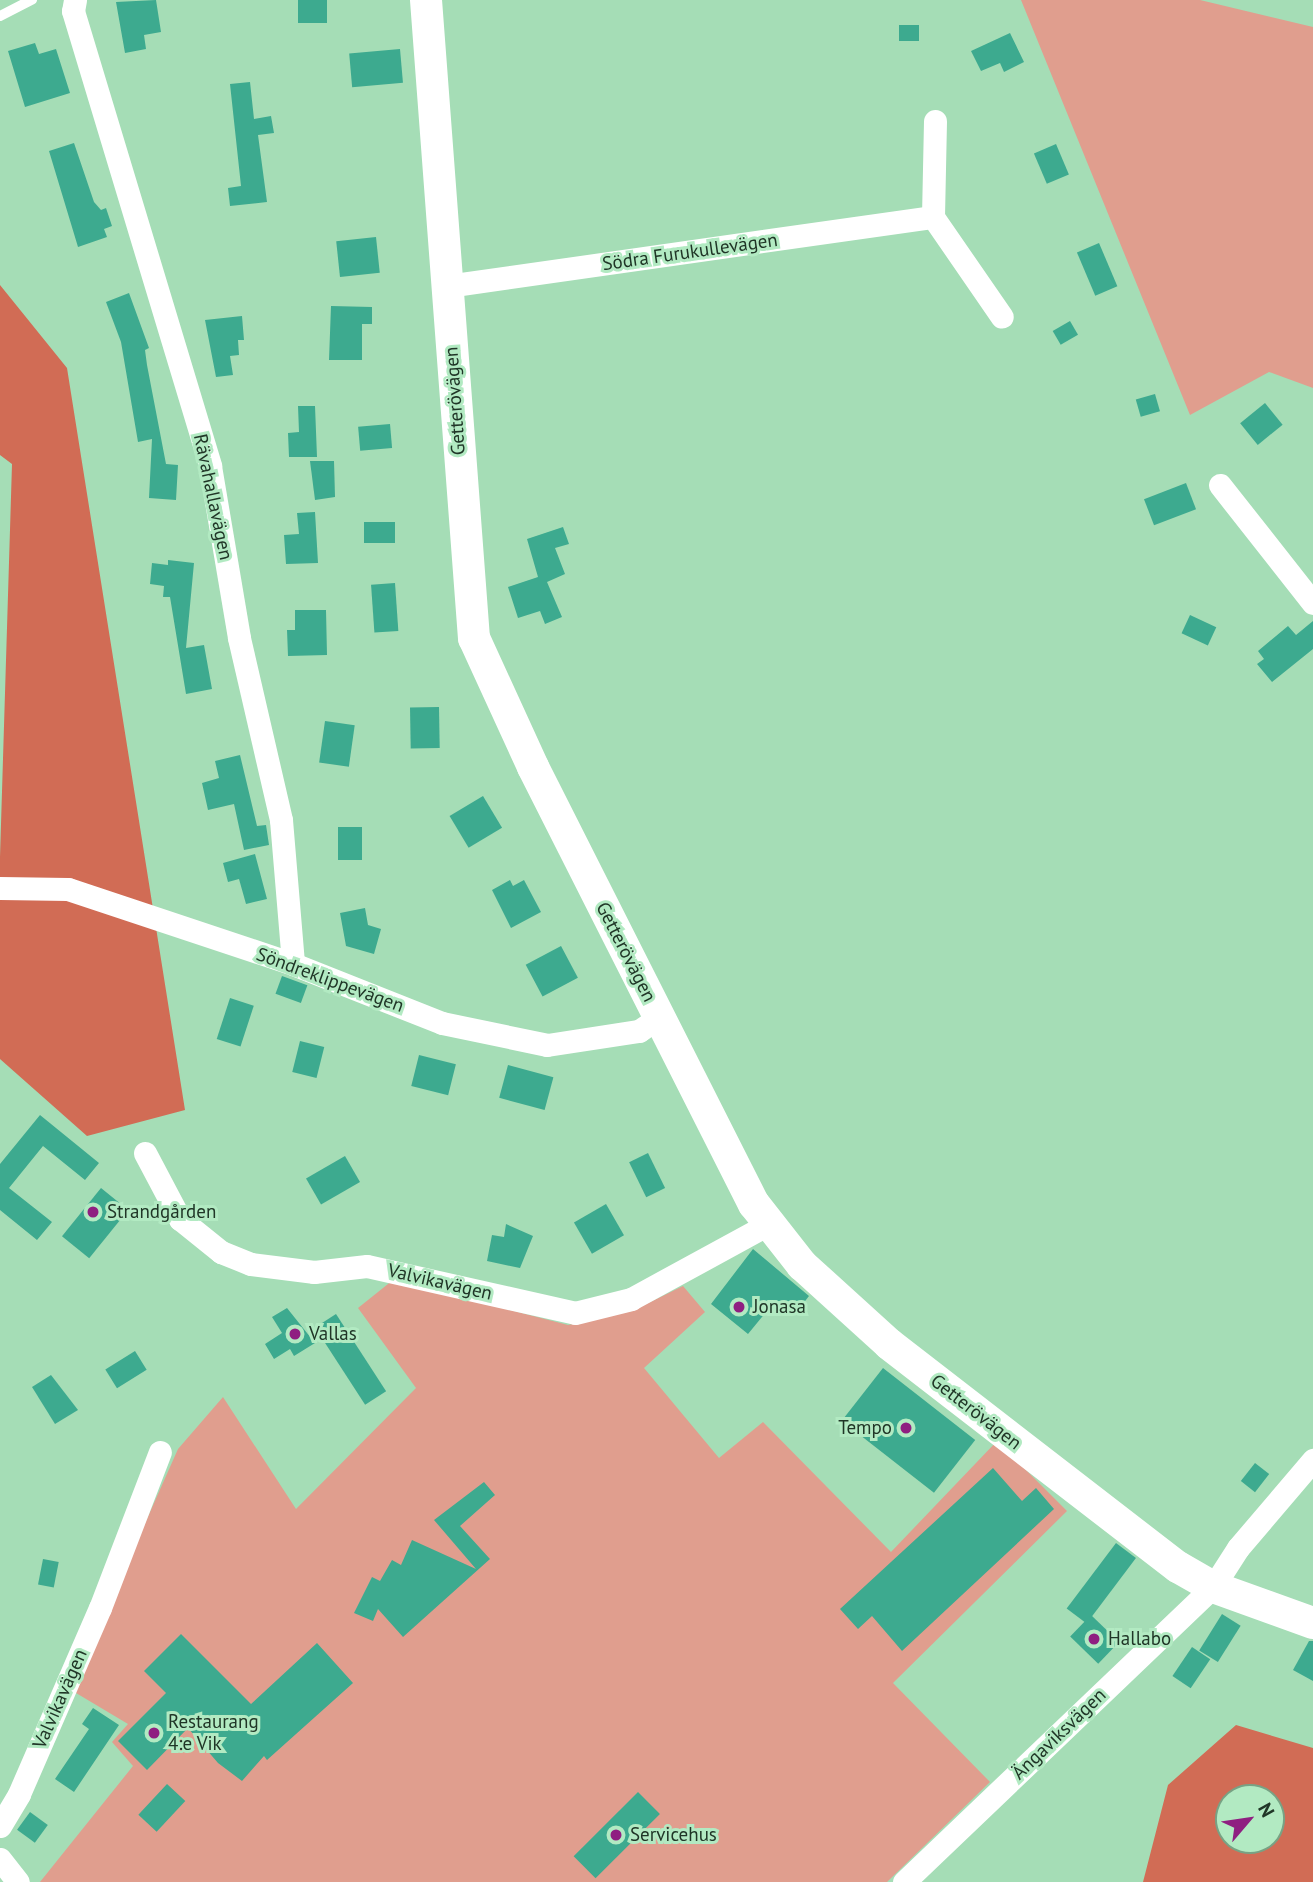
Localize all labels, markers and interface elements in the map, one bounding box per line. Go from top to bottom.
street label: Södra Furukullevägen [601,228,779,276]
street label: Getterövägen [440,346,470,456]
street label: Rävahallavägen [189,432,237,562]
street label: Getterövägen [591,898,661,1006]
street label: Söndreklippevägen [253,943,407,1017]
place label: Strandgården [107,1201,216,1223]
marker: Strandgården [85,1204,101,1220]
street label: Valvikavägen [386,1259,494,1305]
place label: Jonasa [753,1296,806,1318]
marker: Jonasa [731,1299,747,1315]
place label: Vallas [309,1323,357,1345]
marker: Vallas [287,1326,303,1342]
street label: Getterövägen [926,1370,1026,1454]
place label: Tempo [838,1417,892,1439]
marker: Tempo [898,1420,914,1436]
place label: Hallabo [1108,1628,1171,1650]
marker: Hallabo [1086,1631,1102,1647]
street label: Valvikavägen [28,1646,92,1752]
street label: Ängaviksvägen [1007,1684,1111,1784]
place label: Restaurang 4:e Vik [168,1711,259,1755]
marker: Restaurang 4:e Vik [146,1725,162,1741]
north arrow [1215,1784,1285,1854]
text: N [1253,1799,1280,1821]
place label: Servicehus [630,1824,717,1846]
marker: Servicehus [608,1827,624,1843]

